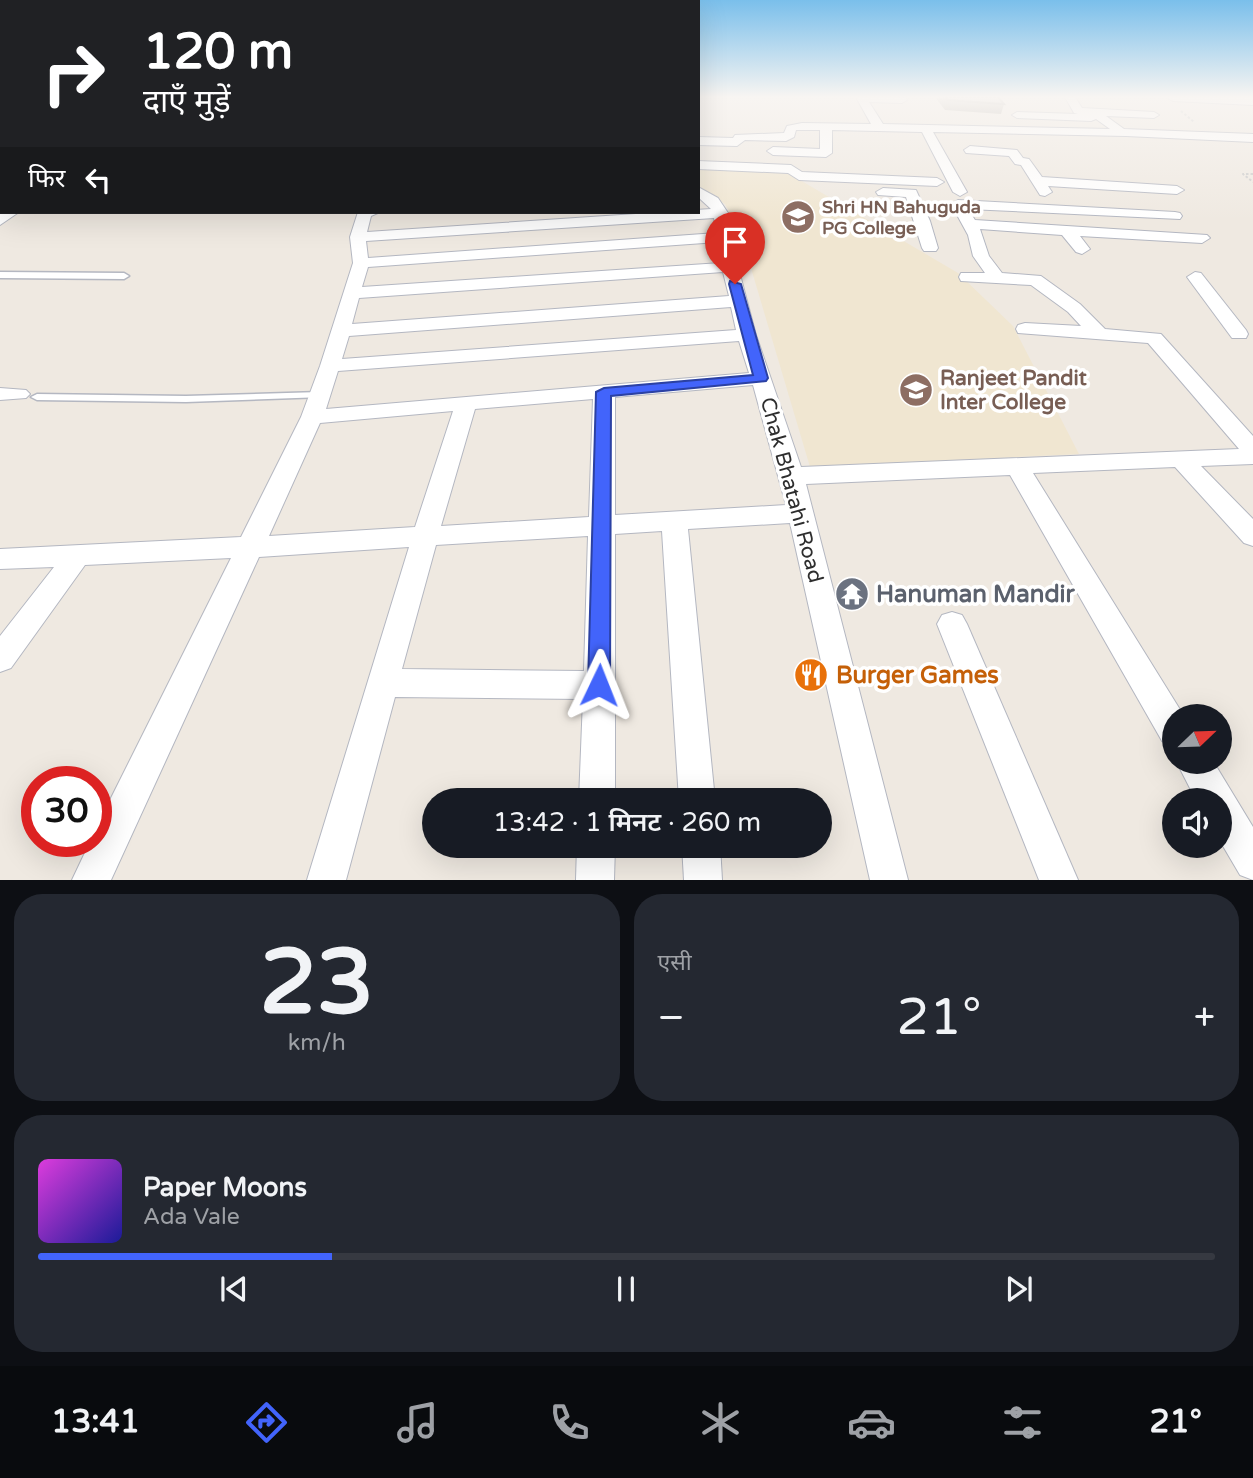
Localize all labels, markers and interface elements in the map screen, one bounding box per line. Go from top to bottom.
text: 120 m [143,23,293,82]
icon: right [28,28,119,119]
text: दाएँ मुड़ें [143,83,231,121]
icon: left [79,161,117,199]
text: फिर [28,163,65,194]
place label: Shri HN Bahuguda PG College [822,196,981,239]
school or university icon: Shri HN Bahuguda PG College [779,198,817,236]
pin [705,212,765,284]
icon: arrive [716,223,754,261]
place label: Ranjeet Pandit Inter College [940,366,1087,415]
school or university icon: Ranjeet Pandit Inter College [897,371,935,409]
street label: Chak Bhatahi Road [755,395,828,586]
temple icon: Hanuman Mandir [833,575,871,613]
place label: Hanuman Mandir [876,580,1076,609]
position arrow [562,648,636,722]
restaurant icon: Burger Games [792,656,830,694]
place label: Burger Games [836,661,999,690]
north arrow [1162,704,1232,774]
map controls [1162,704,1232,858]
speed limit sign: 30 [21,766,112,857]
button: sound [1162,788,1232,858]
text: 13:42 · 1 मिनट · 260 m [493,807,761,838]
text: 23 [260,928,374,1038]
text: एसी [658,949,692,977]
text: 21° [897,986,982,1049]
text: − [658,995,685,1041]
text: + [1194,995,1215,1041]
text: km/h [288,1029,346,1057]
text: Paper Moons [143,1172,307,1203]
text: Ada Vale [143,1203,240,1231]
icon: previous [215,1270,253,1308]
icon: pause [607,1270,645,1308]
icon: next [1000,1270,1038,1308]
icon: directions [242,1398,291,1447]
icon: music [393,1398,442,1447]
icon: phone [545,1398,594,1447]
icon: climate [696,1398,745,1447]
icon: car [847,1398,896,1447]
icon: filters [998,1398,1047,1447]
text: 13:41 [51,1403,140,1441]
text: 21° [1149,1403,1202,1441]

